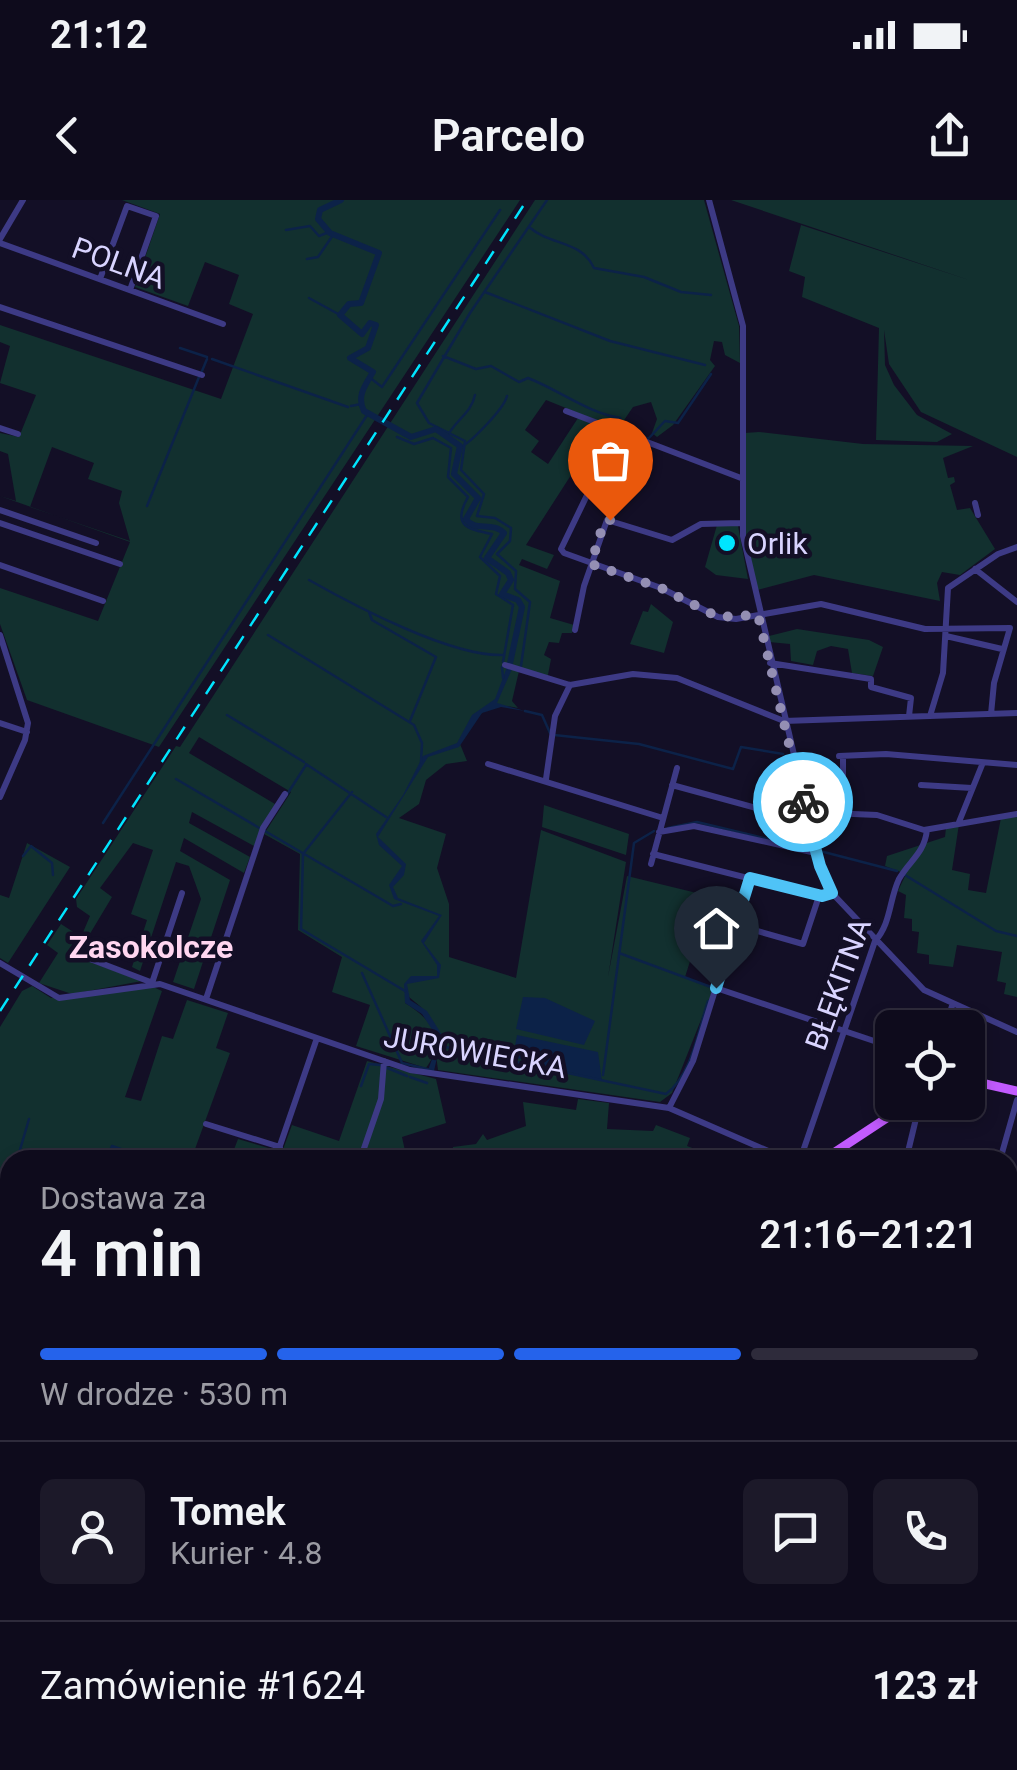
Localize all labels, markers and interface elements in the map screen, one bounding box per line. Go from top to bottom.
text: 21:12 [50,13,148,57]
icon: back [40,108,95,163]
icon: share [922,108,977,163]
text: Parcelo [432,109,585,162]
street label: POLNA [67,230,171,296]
pin [568,418,653,521]
icon: bag [583,433,638,488]
place label: Orlik [747,526,808,561]
marker: Orlik [716,532,738,554]
courier [753,752,853,852]
icon: bike [776,775,831,830]
pin [674,886,759,989]
icon: home [689,901,744,956]
street label: BŁĘKITNA [798,913,878,1055]
district label: Zasokolcze [69,928,233,966]
map controls [875,1010,985,1120]
button: locate [875,1010,985,1120]
street label: JUROWIECKA [381,1019,569,1085]
text: Dostawa za [40,1179,206,1217]
text: 21:16–21:21 [759,1213,978,1257]
text: 4 min [40,1216,203,1292]
text: W drodze · 530 m [40,1375,288,1413]
button: person [40,1479,145,1584]
button: chat [743,1479,848,1584]
button: phone [873,1479,978,1584]
text: Tomek [170,1490,286,1534]
text: Kurier · 4.8 [170,1534,322,1572]
text: Zamówienie #1624 [40,1664,365,1708]
text: 123 zł [872,1664,978,1708]

